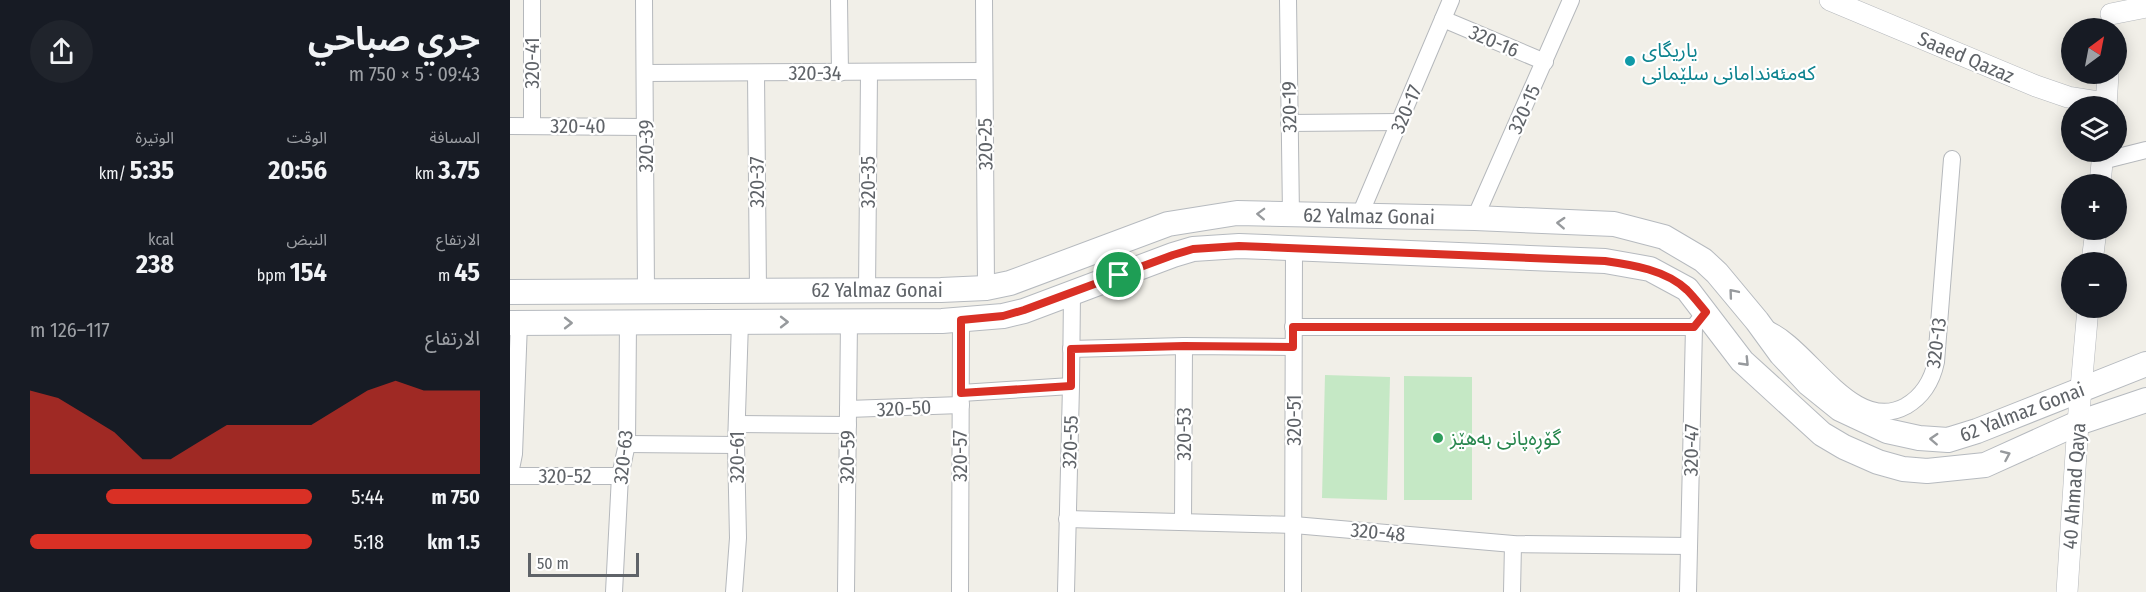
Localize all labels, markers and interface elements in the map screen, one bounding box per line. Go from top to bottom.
north arrow [2061,18,2127,84]
map controls [2061,18,2127,318]
text: جري صباحي [308,19,480,59]
button: share [30,20,93,83]
street label: 320-16 [1465,20,1523,62]
street label: Saaed Qazaz [1914,26,2018,88]
street label: 320-41 [520,37,544,89]
place label: یاریگای کەمئەندامانی سلێمانی [1642,38,1816,85]
marker: یاریگای کەمئەندامانی سلێمانی [1623,54,1637,68]
street label: 320-34 [789,61,842,85]
text: 09:43 · 5 × 750 m [349,62,480,86]
street label: 320-19 [1277,81,1301,133]
street label: 320-17 [1385,81,1427,137]
street label: 320-15 [1503,81,1545,137]
button: layers [2061,96,2127,162]
street label: 320-40 [550,114,606,138]
street label: 320-25 [973,118,997,170]
street label: 320-39 [634,120,658,172]
text: الوتيرة [136,128,174,147]
text: الوقت [287,128,327,147]
text: المسافة [430,128,480,147]
text: 5:35 [130,155,174,186]
text: 20:56 [268,155,327,186]
text: 3.75 [438,155,480,186]
street label: 320-37 [745,156,769,208]
street label: 320-35 [856,156,880,208]
text: /km [99,164,130,183]
text: km [415,164,438,183]
button: + [2061,174,2127,240]
street label: 62 Yalmaz Gonai [1303,203,1435,229]
one-way arrow [1257,208,1266,220]
one-way arrow [1556,216,1565,229]
text: kcal [148,230,174,249]
text: النبض [286,230,327,249]
text: الارتفاع [436,230,480,249]
text: 238 [136,249,174,280]
pin [1093,249,1144,300]
button: − [2061,252,2127,318]
text: 154 [290,257,327,288]
text: 45 [454,257,480,288]
icon: arrive [1102,258,1135,291]
text: bpm [257,266,290,285]
text: m [438,266,454,285]
street label: 62 Yalmaz Gonai [811,278,943,302]
one-way arrow [1730,289,1741,300]
one-way arrow [780,315,789,328]
one-way arrow [564,316,573,329]
street label: 320-13 [1921,316,1951,370]
text: 117–126 m [30,318,110,342]
text: الارتفاع [425,326,480,350]
one-way arrow [1738,356,1749,366]
street label: 62 Yalmaz Gonai [1956,377,2088,447]
street label: 320-51 [1282,394,1306,446]
street label: 320-50 [876,395,932,421]
street label: 320-53 [1172,407,1196,461]
street label: 320-55 [1057,415,1083,469]
street label: 40 Ahmad Qaya [2058,422,2090,550]
street label: 320-47 [1679,423,1703,477]
place label: گۆڕەپانی بەهێز [1449,426,1562,455]
street label: 320-63 [608,429,638,485]
street label: 320-59 [835,430,859,484]
street label: 320-57 [948,430,972,482]
street label: 320-61 [725,431,749,483]
marker: گۆڕەپانی بەهێز [1431,431,1445,445]
one-way arrow [1929,433,1938,446]
one-way arrow [2000,450,2011,462]
street label: 320-52 [538,464,592,488]
text: 5:44 [351,485,384,509]
text: 750 m [432,485,480,509]
street label: 320-48 [1350,518,1406,546]
text: 5:18 [354,530,384,554]
text: 1.5 km [427,530,480,554]
scale bar [528,550,639,578]
text: 50 m [537,554,569,573]

